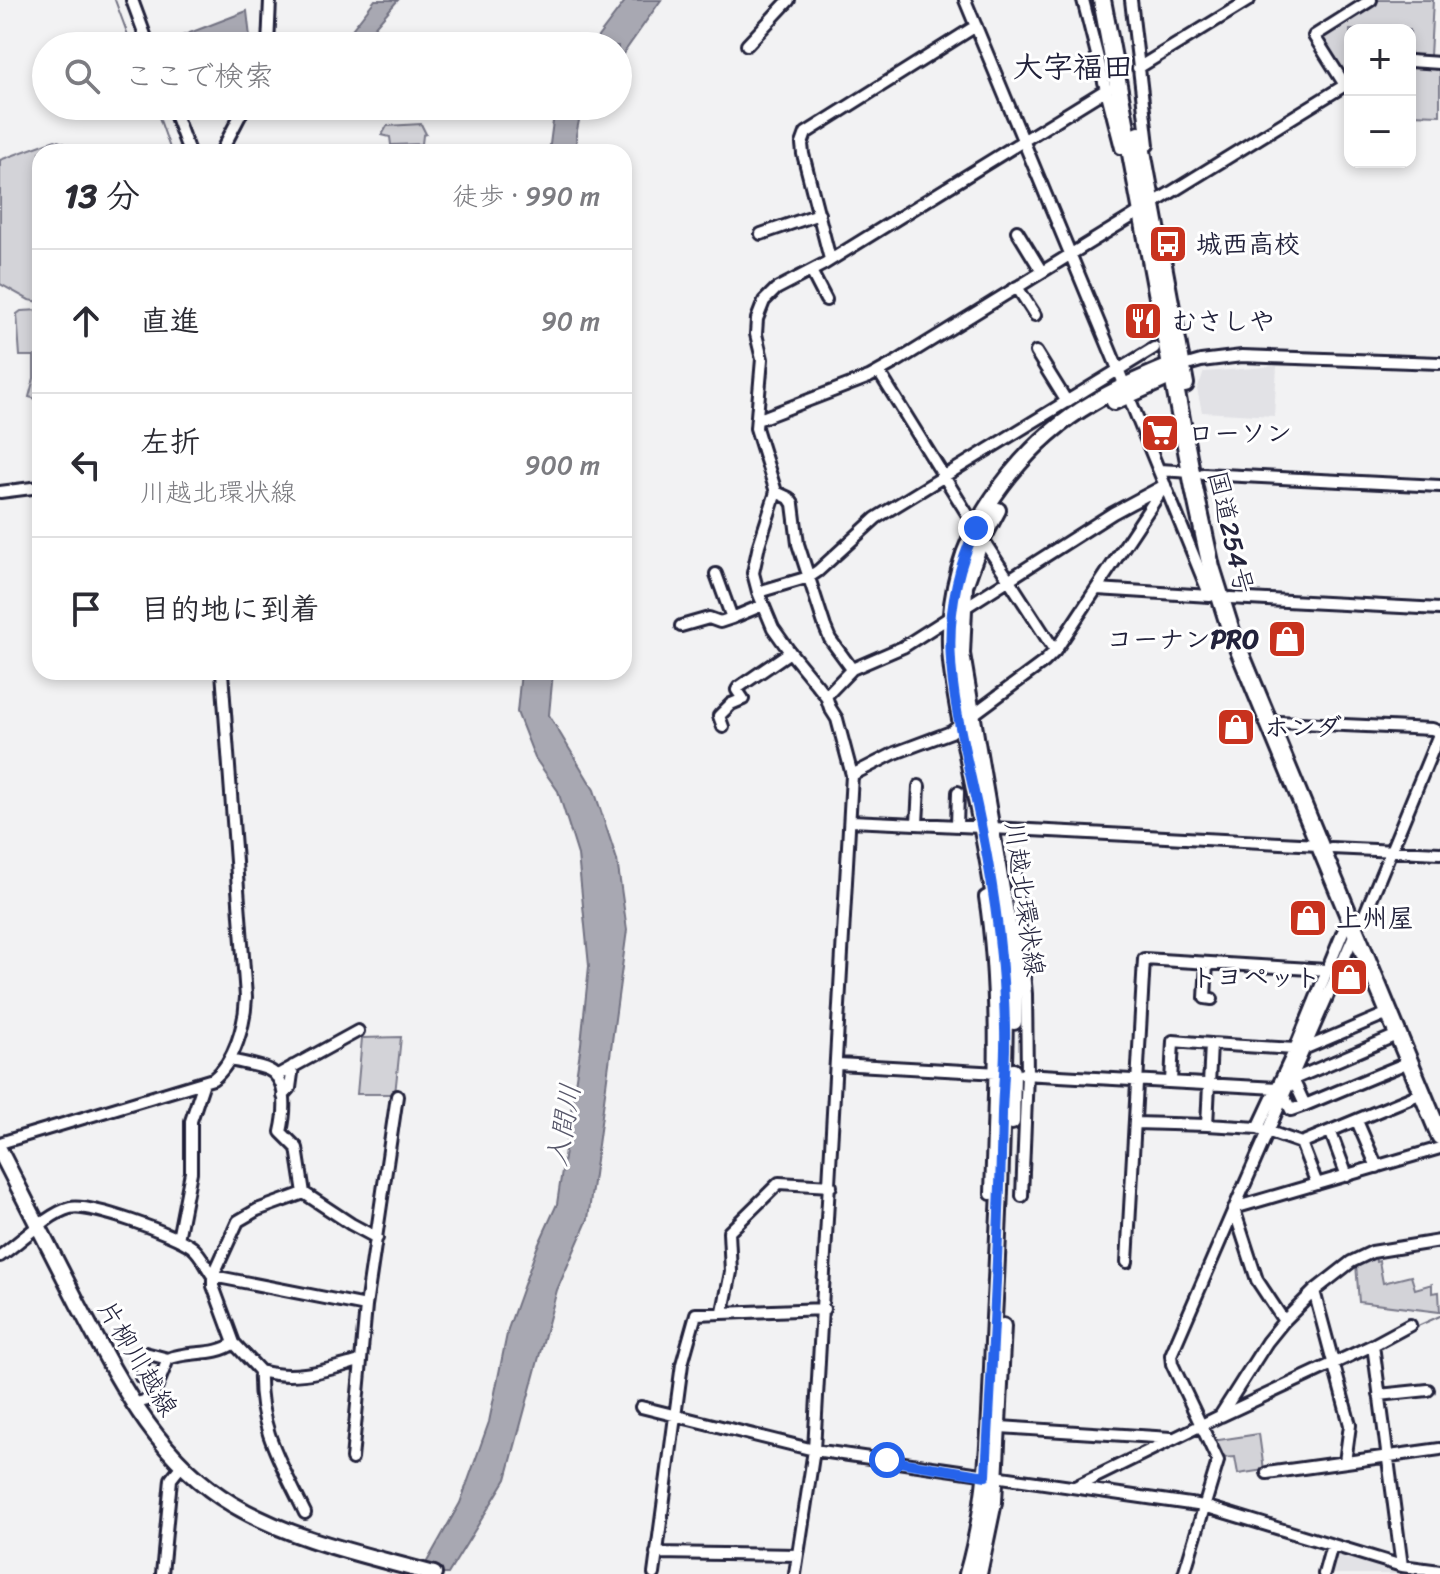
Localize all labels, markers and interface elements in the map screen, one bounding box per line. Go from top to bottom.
map controls [1344,24,1416,168]
button: + [1344,24,1416,96]
search box [32,32,632,120]
district label: 大字福田 [1013,40,1133,94]
text: ここで検索 [124,49,274,103]
icon: search [60,54,104,98]
button: − [1344,96,1416,168]
text: 13 分 [64,166,140,226]
text: 徒歩 · 990 m [452,173,600,219]
place label: 城西高校 [1196,221,1300,267]
bus stop icon: 城西高校 [1147,223,1189,265]
text: 直進 [140,294,200,348]
text: 90 m [541,298,600,344]
place label: むさしや [1171,298,1275,344]
icon: ahead [64,299,108,343]
restaurant icon: むさしや [1122,300,1164,342]
place label: ローソン [1188,410,1292,456]
supermarket icon: ローソン [1139,412,1181,454]
text: 左折 [140,415,200,469]
text: 900 m [524,442,600,488]
icon: left [64,443,108,487]
street label: 国道254号 [1195,466,1267,598]
text: 川越北環状線 [140,469,296,515]
route end [958,510,994,546]
text: 目的地に到着 [140,582,320,636]
icon: arrive [64,587,108,631]
place label: コーナンPRO [1107,616,1259,662]
shop icon: コーナンPRO [1266,618,1308,660]
place label: ホンダ [1264,704,1342,750]
shop icon: ホンダ [1215,706,1257,748]
street label: 川越北環状線 [991,819,1059,979]
place label: 上州屋 [1336,895,1414,941]
shop icon: 上州屋 [1287,897,1329,939]
place label: トヨペット [1191,954,1321,1000]
shop icon: トヨペット [1328,956,1370,998]
water label: 入間川 [532,1079,595,1171]
street label: 片柳川越線 [85,1290,191,1426]
route start [869,1442,905,1478]

